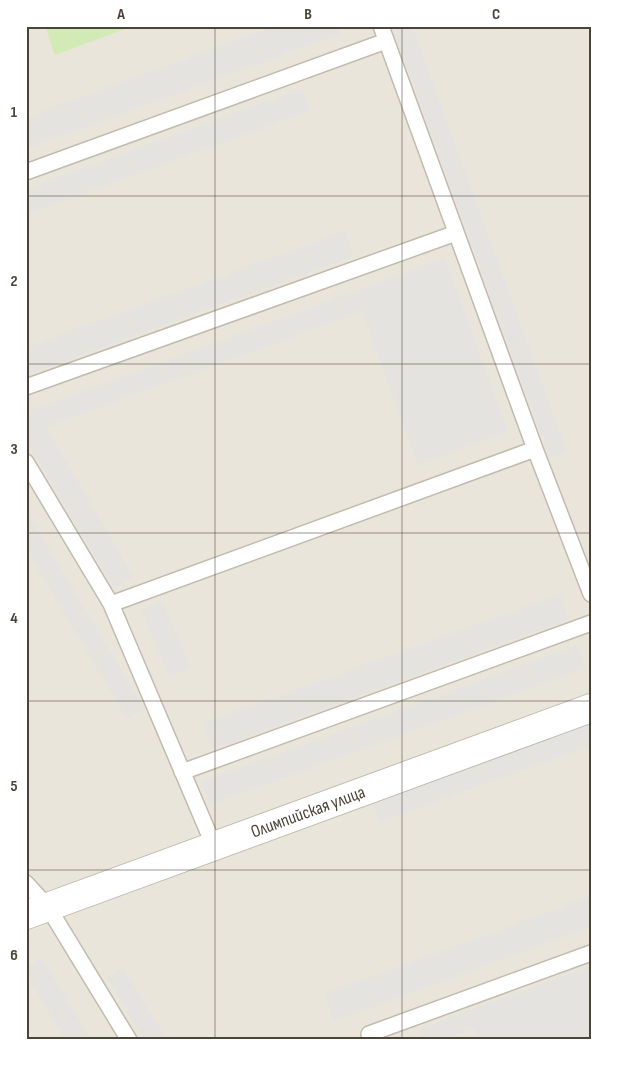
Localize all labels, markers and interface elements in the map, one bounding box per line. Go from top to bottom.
text: A [116,5,125,24]
text: B [304,5,312,24]
text: C [492,5,500,24]
text: 1 [11,103,18,122]
text: 2 [10,272,18,291]
text: 3 [10,440,18,459]
text: 4 [10,609,18,628]
text: 5 [10,777,18,796]
street label: Олимпийская улица [248,782,368,842]
text: 6 [10,946,18,965]

